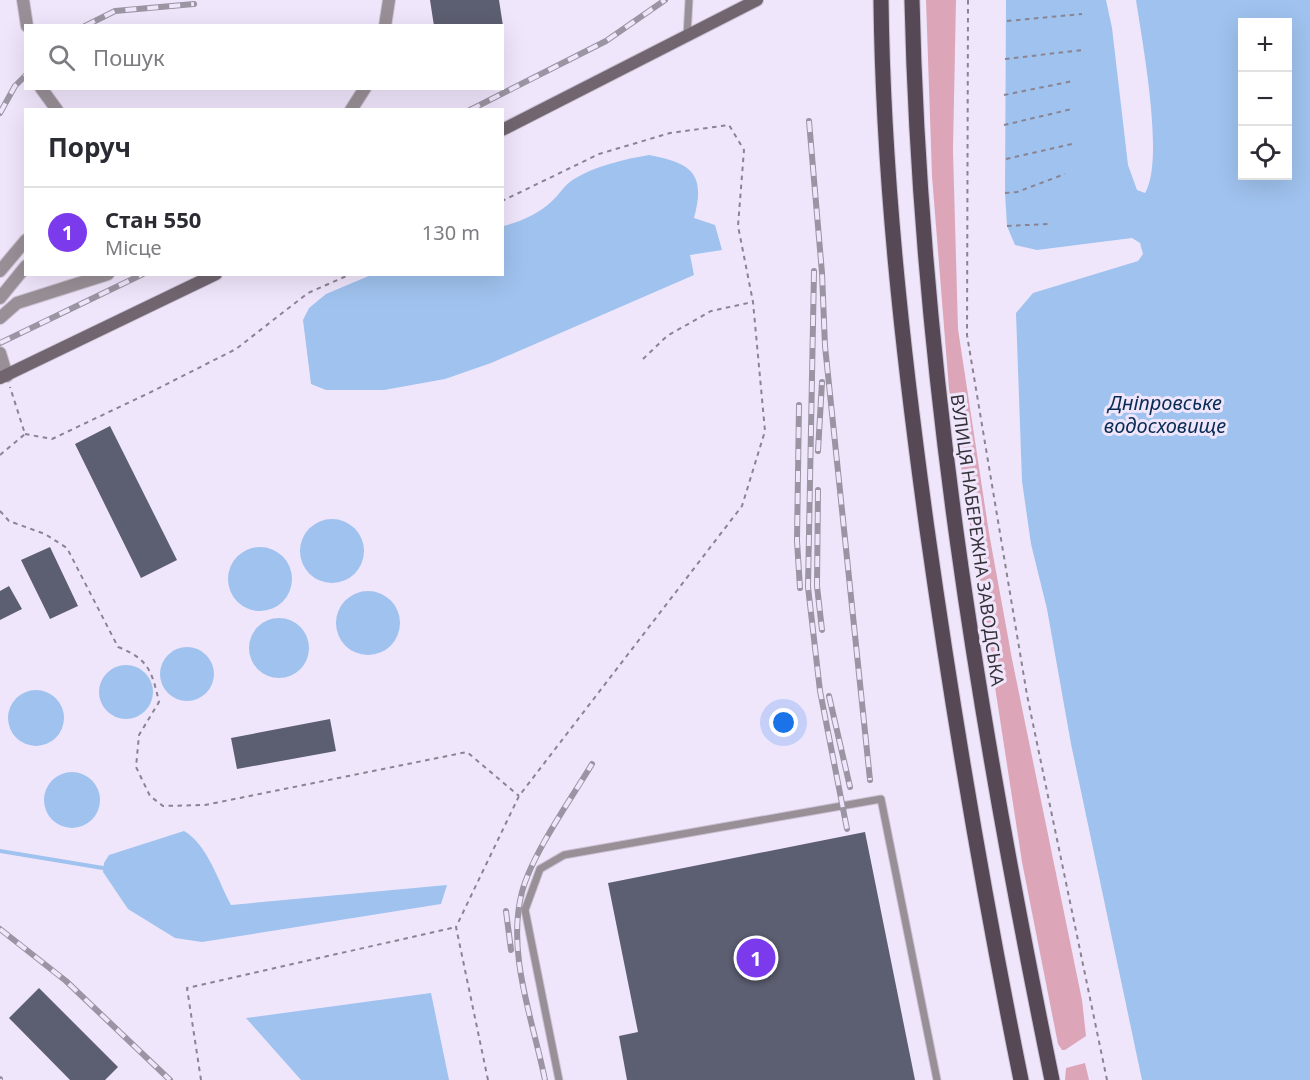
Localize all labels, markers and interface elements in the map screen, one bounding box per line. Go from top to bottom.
map controls [1238,18,1292,180]
button: + [1238,18,1292,72]
search box [24,24,504,90]
icon: search [45,41,78,74]
text: Пошук [93,42,165,72]
button: − [1238,72,1292,126]
button: locate [1238,126,1292,180]
text: Поруч [48,129,131,165]
text: Стан 550 [105,204,201,234]
text: 1 [62,219,73,246]
text: 130 m [422,219,480,246]
text: Місце [105,234,161,261]
water label: Дніпровське водосховище [1104,389,1226,439]
street label: ВУЛИЦЯ НАБЕРЕЖНА ЗАВОДСЬКА [946,392,1010,688]
your location [769,708,798,737]
pin: 1 [736,936,776,980]

